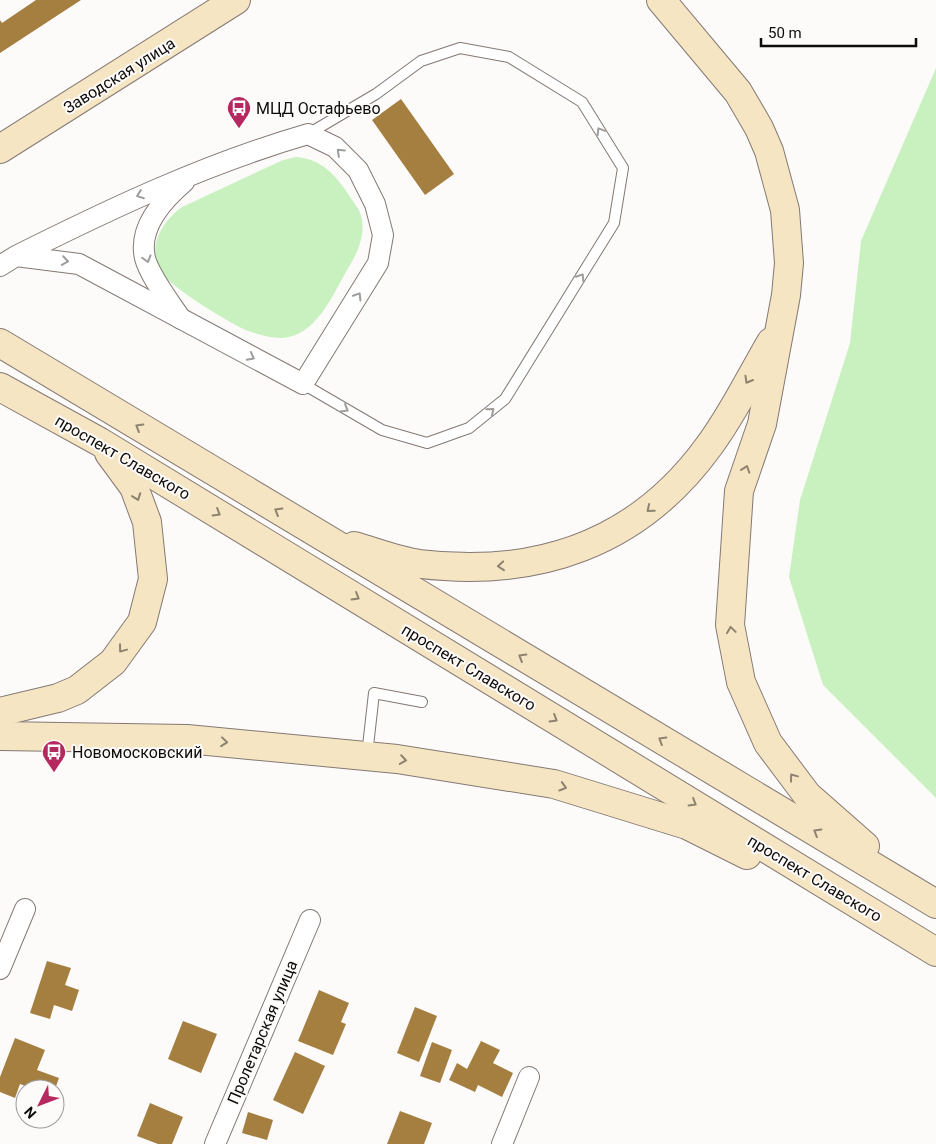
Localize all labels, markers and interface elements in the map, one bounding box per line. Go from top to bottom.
scale bar [761,15,916,47]
text: 50 m [768,24,802,42]
street label: Заводская улица [60,33,179,117]
bus stop icon: МЦД Остафьево [226,95,252,129]
place label: МЦД Остафьево [256,99,381,118]
one-way arrow [596,127,606,136]
one-way arrow [336,149,345,158]
one-way arrow [136,189,145,200]
one-way arrow [142,254,152,263]
one-way arrow [60,256,69,266]
one-way arrow [575,273,584,282]
one-way arrow [352,292,361,301]
one-way arrow [246,351,255,361]
one-way arrow [745,375,755,384]
one-way arrow [340,402,349,412]
one-way arrow [485,408,494,416]
street label: проспект Славского [52,411,194,504]
one-way arrow [136,424,145,434]
one-way arrow [740,465,750,474]
one-way arrow [131,492,141,500]
one-way arrow [647,503,656,512]
one-way arrow [211,506,220,516]
one-way arrow [275,508,284,518]
one-way arrow [497,560,505,571]
one-way arrow [350,591,359,601]
street label: проспект Славского [398,620,539,715]
one-way arrow [726,625,737,633]
one-way arrow [120,643,128,652]
one-way arrow [519,654,528,664]
one-way arrow [549,712,558,722]
one-way arrow [220,736,228,747]
one-way arrow [659,737,668,747]
bus stop icon: Новомосковский [41,739,67,773]
place label: Новомосковский [72,743,202,762]
one-way arrow [399,754,407,765]
one-way arrow [791,774,799,783]
one-way arrow [558,782,566,792]
one-way arrow [687,797,696,807]
one-way arrow [813,829,822,839]
street label: проспект Славского [744,831,885,926]
street label: Пролетарская улица [223,957,301,1107]
north arrow [15,1079,65,1129]
text: N [21,1104,40,1122]

